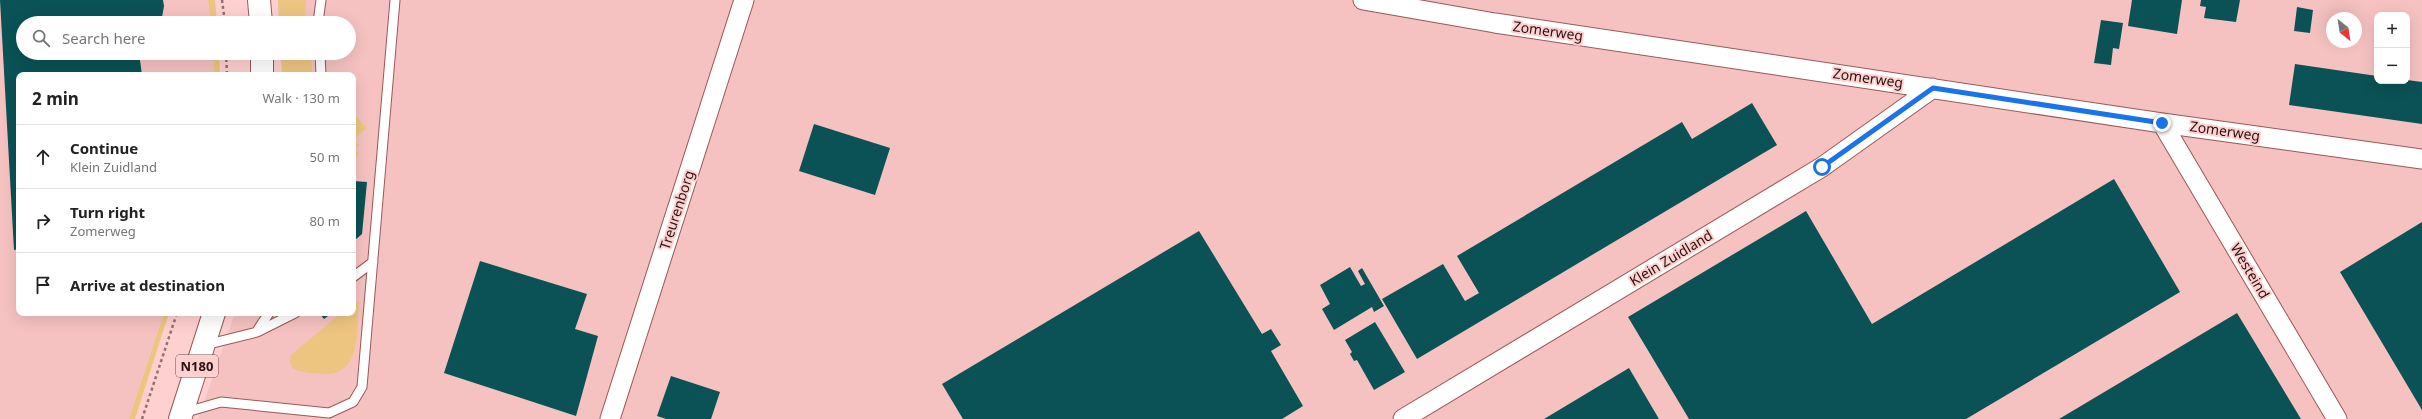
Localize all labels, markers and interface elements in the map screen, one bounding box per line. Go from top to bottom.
north arrow [2326,12,2362,48]
map controls [2374,12,2410,84]
button: + [2374,12,2410,48]
search box [16,16,356,60]
street label: Zomerweg [1512,16,1584,45]
icon: search [30,27,52,49]
text: Search here [62,28,145,48]
button: − [2374,48,2410,84]
street label: Zomerweg [1832,63,1904,92]
text: 2 min [32,87,79,110]
text: Walk · 130 m [262,89,340,107]
route end [2153,114,2171,132]
street label: Zomerweg [2189,116,2261,145]
text: Continue [70,138,138,158]
icon: ahead [32,146,54,168]
text: 50 m [310,148,340,166]
text: Klein Zuidland [70,158,157,176]
route start [1813,158,1831,176]
street label: Treurenborg [655,168,698,252]
text: Turn right [70,202,145,222]
icon: right [32,210,54,232]
text: 80 m [310,212,340,230]
text: Zomerweg [70,222,136,240]
street label: Klein Zuidland [1626,225,1716,290]
street label: Westeind [2227,240,2274,302]
icon: arrive [32,274,54,296]
text: Arrive at destination [70,275,225,295]
road number: N180 [176,355,218,377]

